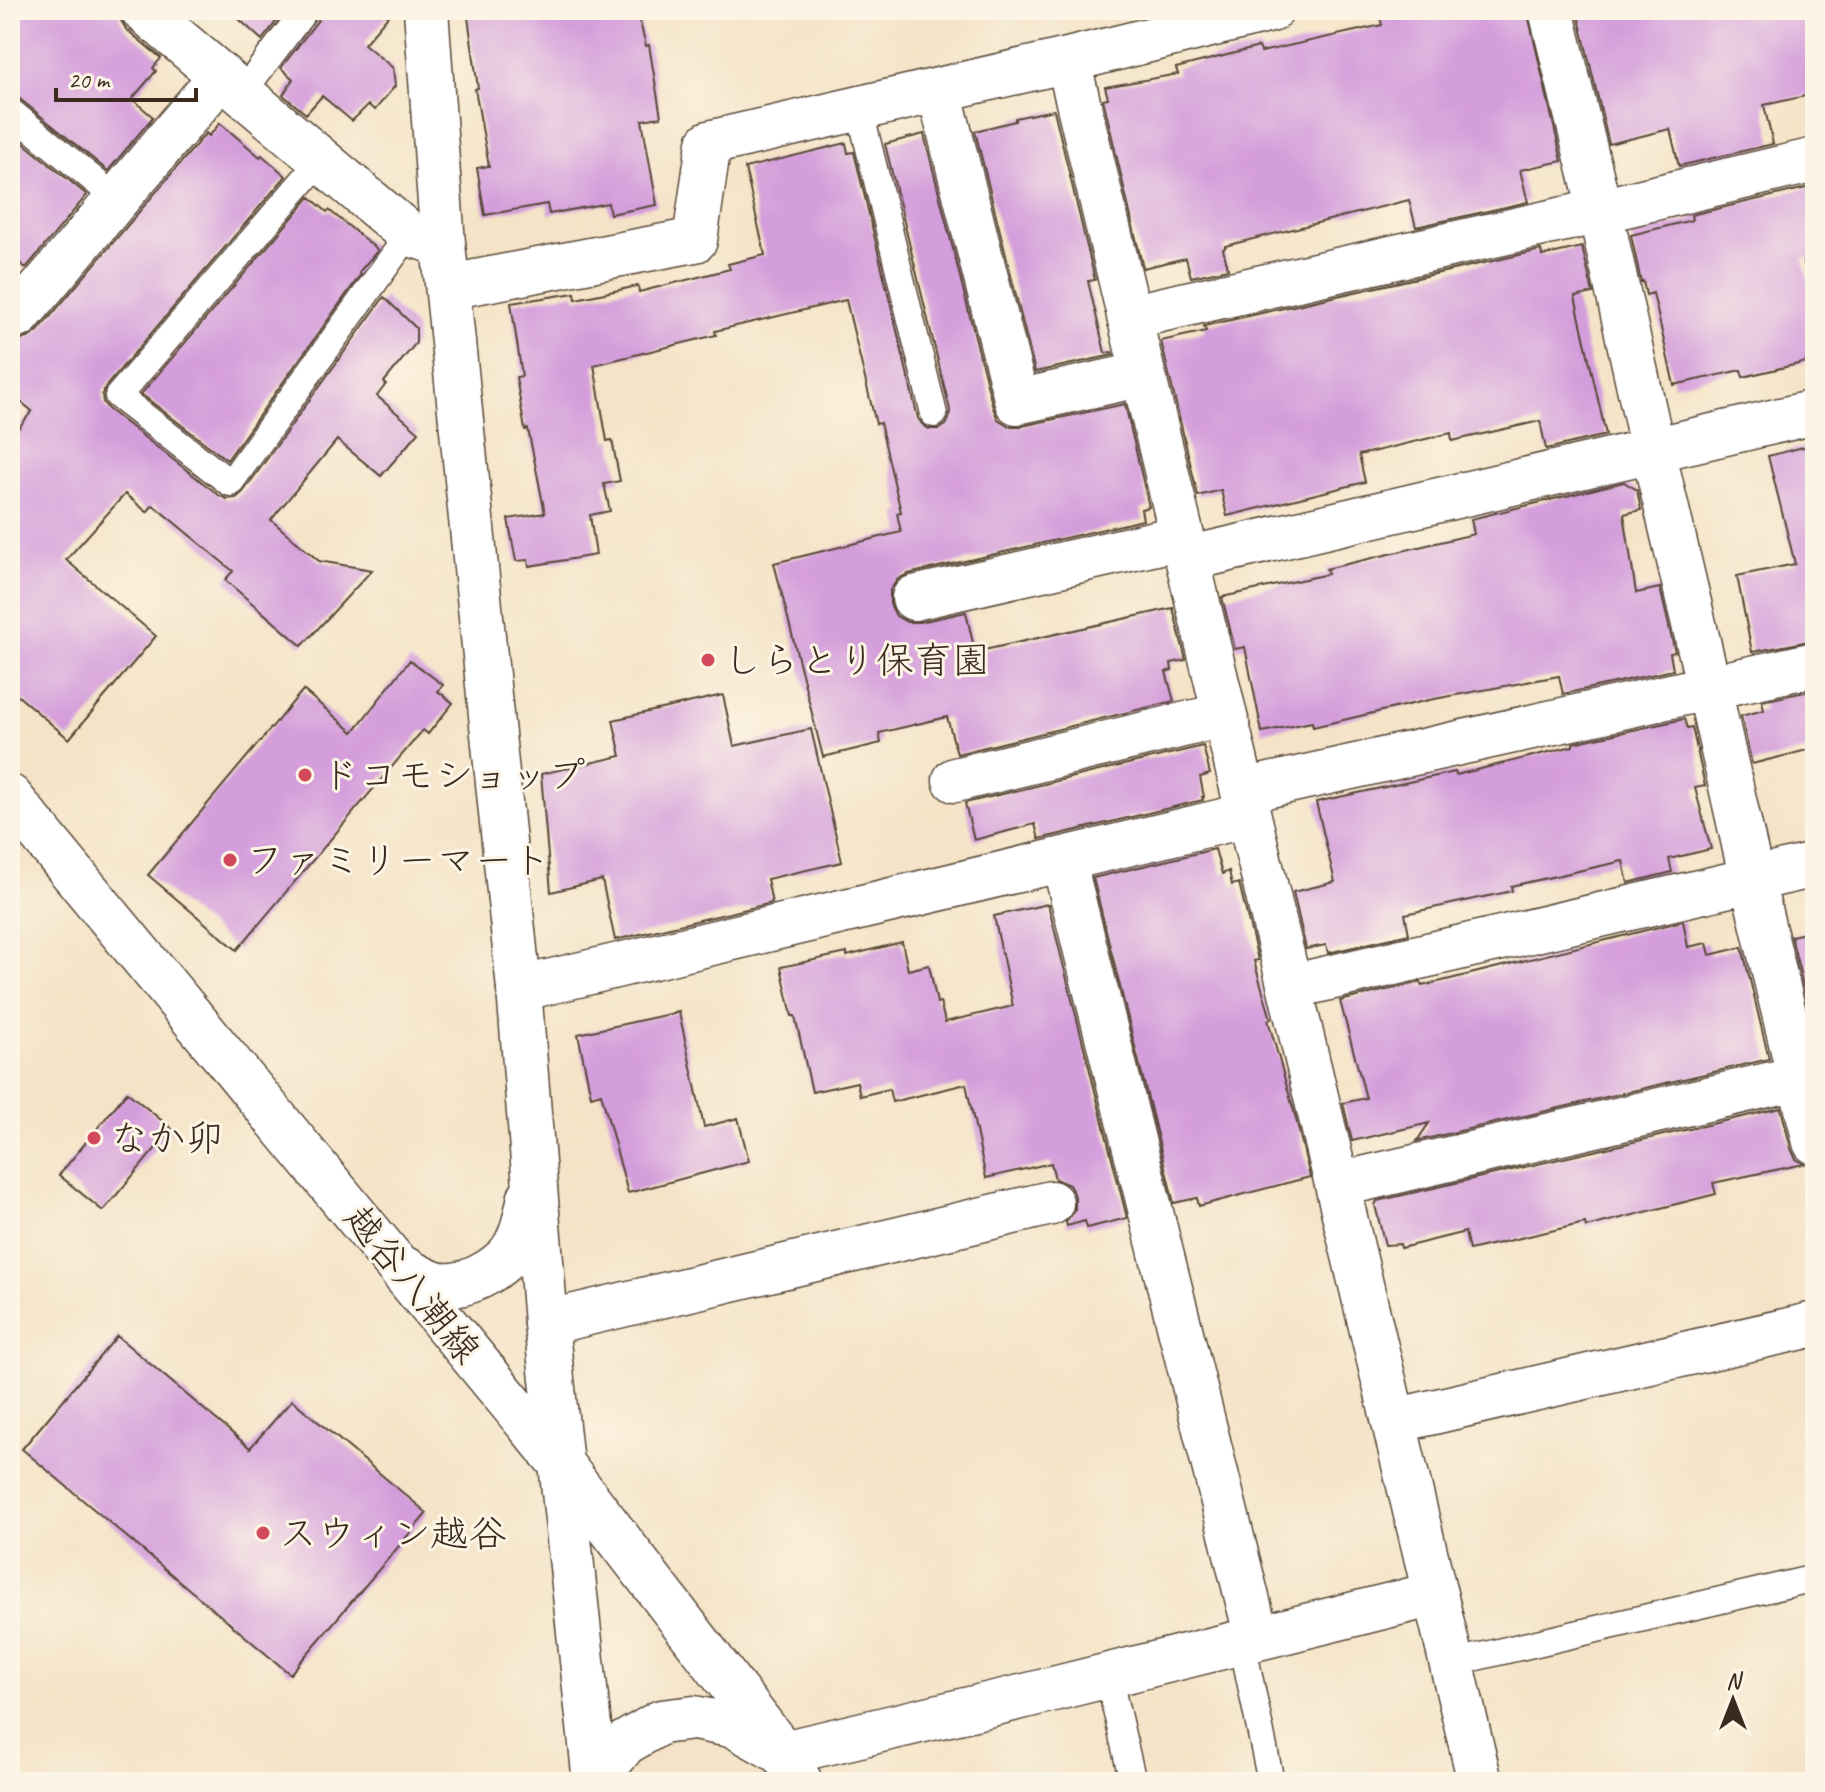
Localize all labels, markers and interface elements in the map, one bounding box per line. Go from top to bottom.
scale bar [56,52,196,102]
text: 20 m [68,65,111,95]
place label: しらとり保育園 [724,637,990,684]
marker: しらとり保育園 [699,651,717,669]
place label: ドコモショップ [321,752,585,799]
marker: ドコモショップ [296,766,314,784]
place label: ファミリーマート [246,837,551,884]
marker: ファミリーマート [221,851,239,869]
place label: なか卯 [110,1115,224,1162]
marker: なか卯 [85,1129,103,1147]
street label: 越谷八潮線 [335,1196,491,1373]
place label: スウィン越谷 [279,1510,507,1557]
marker: スウィン越谷 [254,1524,272,1542]
north arrow [1693,1660,1773,1740]
text: N [1726,1667,1743,1695]

